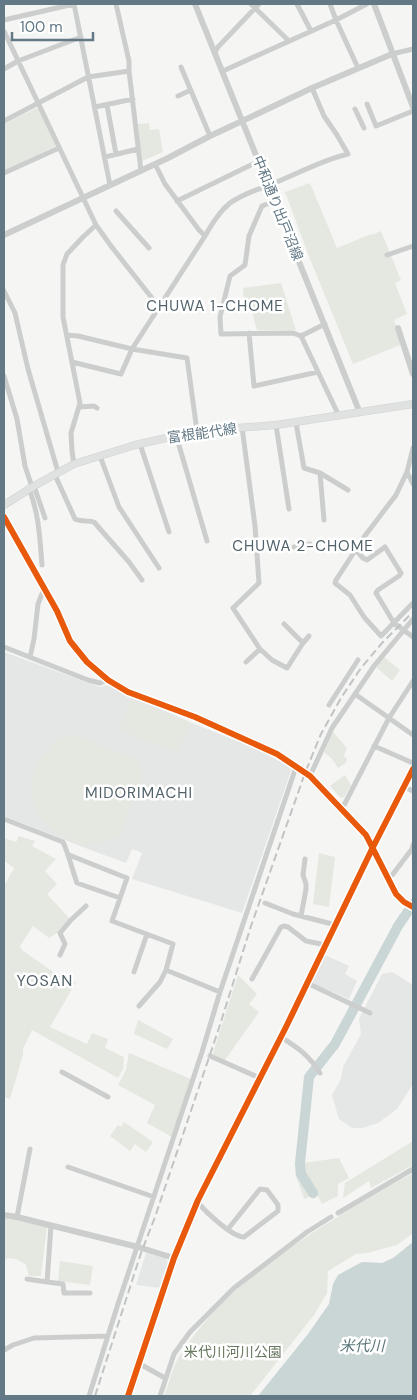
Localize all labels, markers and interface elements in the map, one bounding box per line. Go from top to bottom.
scale bar [12,10,94,42]
text: 100 m [20,17,63,37]
street label: 中和通り出戸沼線 [249,153,307,263]
district label: CHUWA 1-CHOME [146,296,284,316]
street label: 富根能代線 [166,419,238,447]
district label: CHUWA 2-CHOME [232,536,374,556]
district label: MIDORIMACHI [85,783,193,803]
district label: YOSAN [17,970,73,991]
water label: 米代川 [339,1336,386,1356]
park label: 米代川河川公園 [184,1343,282,1361]

